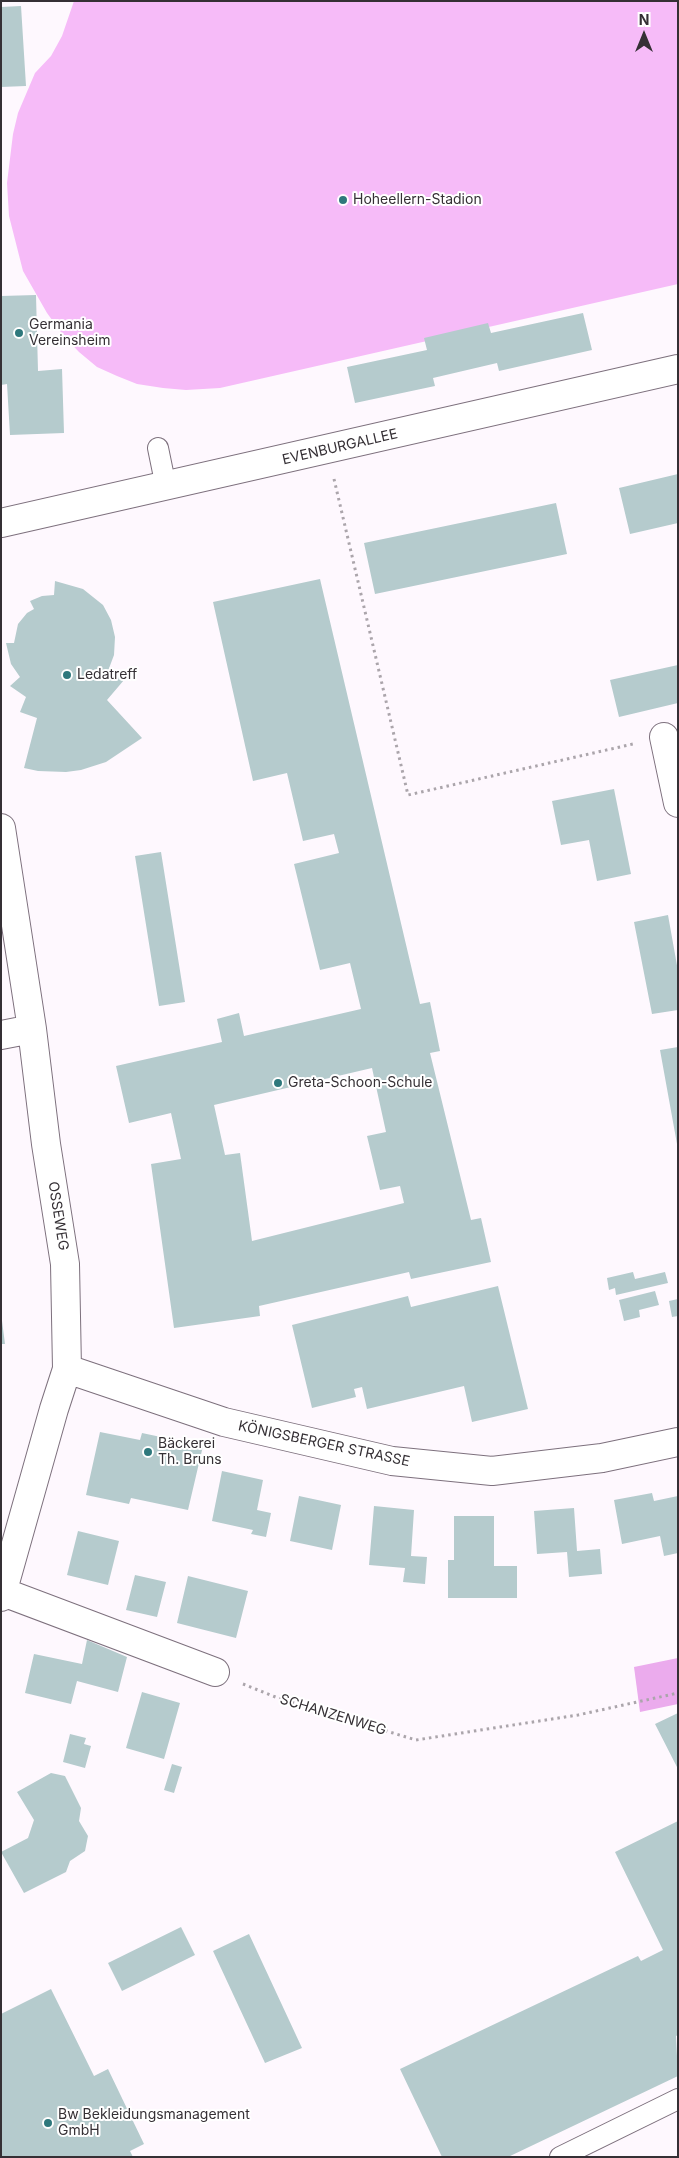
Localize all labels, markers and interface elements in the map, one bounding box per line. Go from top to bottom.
north arrow [619,10,669,60]
text: N [639,11,649,28]
place label: Hoheellern-Stadion [353,192,482,208]
marker: Hoheellern-Stadion [337,194,349,206]
place label: Germania Vereinsheim [29,317,110,350]
marker: Germania Vereinsheim [13,327,25,339]
street label: EVENBURGALLEE [281,426,399,468]
place label: Ledatreff [77,667,137,683]
marker: Ledatreff [61,669,73,681]
place label: Greta-Schoon-Schule [288,1075,432,1091]
marker: Greta-Schoon-Schule [272,1077,284,1089]
street label: OSSEWEG [44,1180,72,1252]
street label: KÖNIGSBERGER STRASSE [237,1418,411,1470]
place label: Bäckerei Th. Bruns [158,1436,222,1468]
marker: Bäckerei Th. Bruns [142,1446,154,1458]
street label: SCHANZENWEG [278,1691,388,1739]
place label: Bw Bekleidungsmanagement GmbH [58,2107,250,2140]
marker: Bw Bekleidungsmanagement GmbH [42,2117,54,2129]

